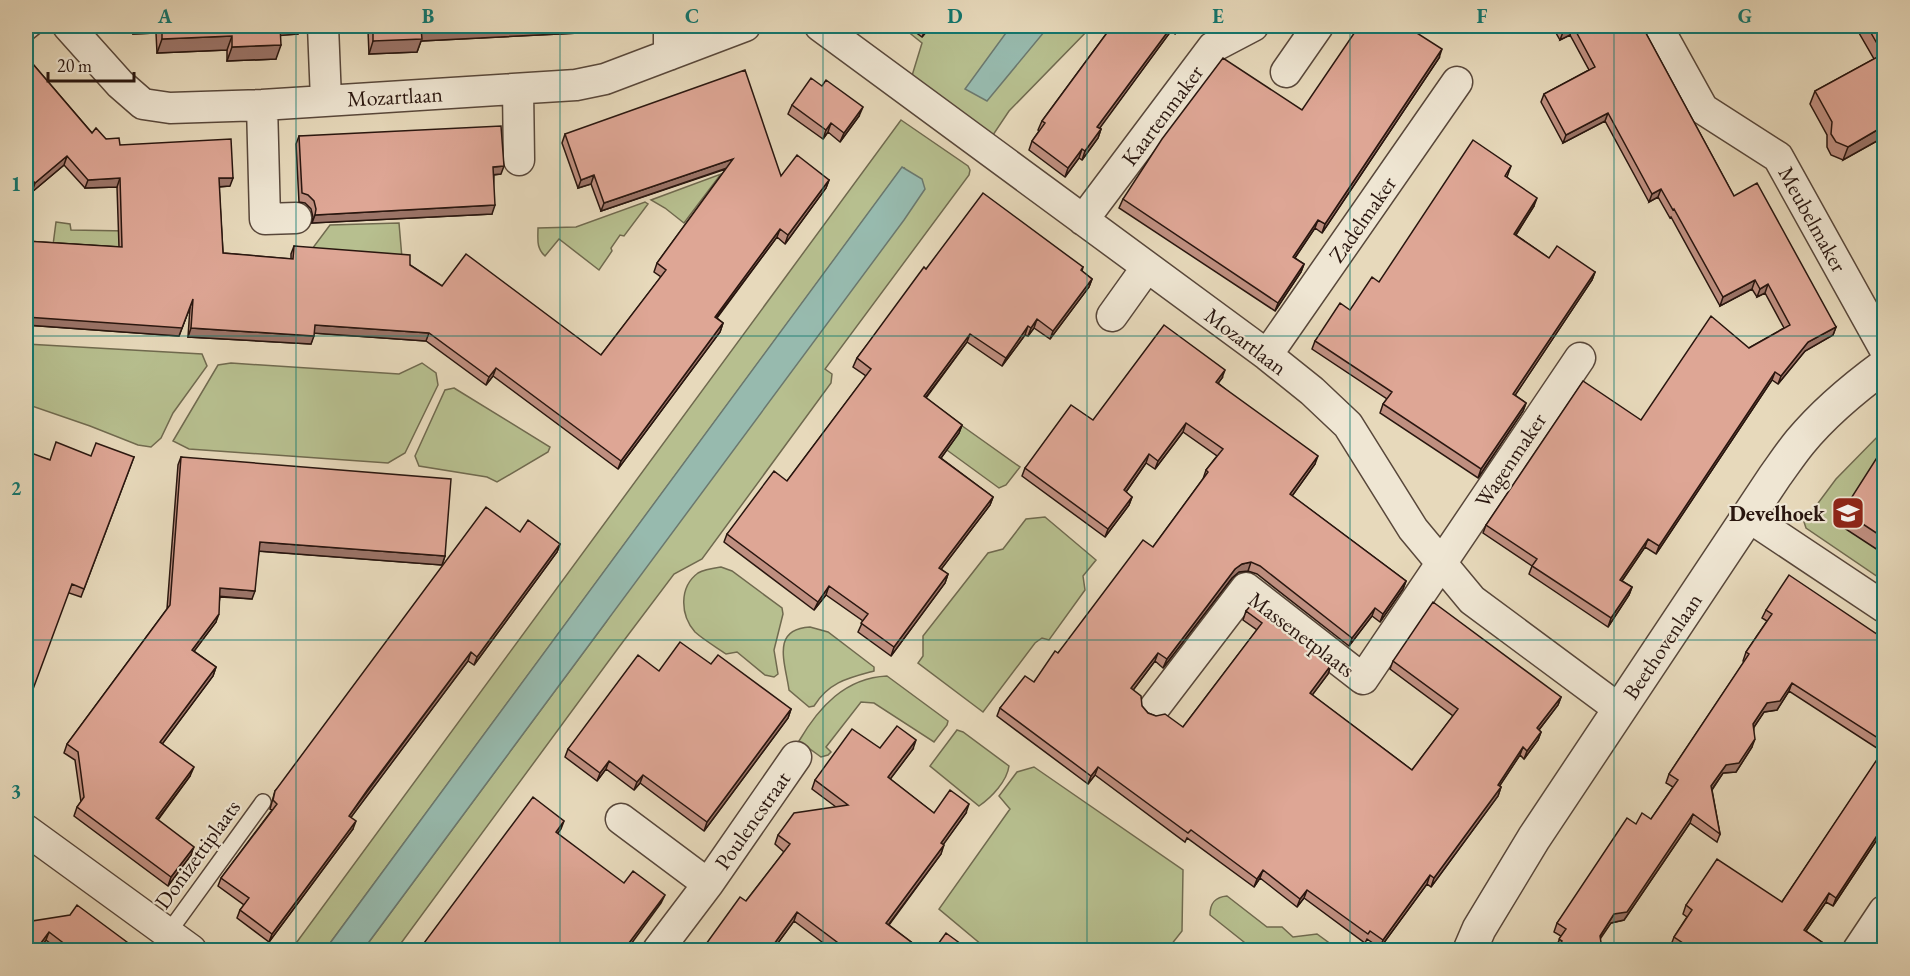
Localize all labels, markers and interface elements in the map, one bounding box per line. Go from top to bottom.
text: A [157,3,173,29]
text: B [422,3,434,29]
text: C [685,3,699,29]
text: D [947,3,963,29]
text: E [1212,3,1224,29]
text: F [1477,3,1488,29]
text: G [1738,3,1752,29]
scale bar [48,45,134,83]
text: 20 m [57,54,92,77]
street label: Kaartenmaker [1115,58,1210,172]
street label: Mozartlaan [346,79,444,113]
street label: Meubelmaker [1772,161,1854,278]
street label: Zadelmaker [1322,170,1403,268]
text: 1 [11,171,21,197]
street label: Mozartlaan [1199,301,1293,382]
street label: Wagenmaker [1468,407,1553,513]
text: 2 [11,475,22,501]
school or university icon: Develhoek [1830,495,1866,531]
place label: Develhoek [1729,499,1826,528]
street label: Massenetplaats [1243,585,1361,684]
street label: Beethovenlaan [1616,587,1709,705]
street label: Poulencstraat [708,765,797,875]
text: 3 [11,778,21,804]
street label: Donizettiplaats [148,794,247,915]

